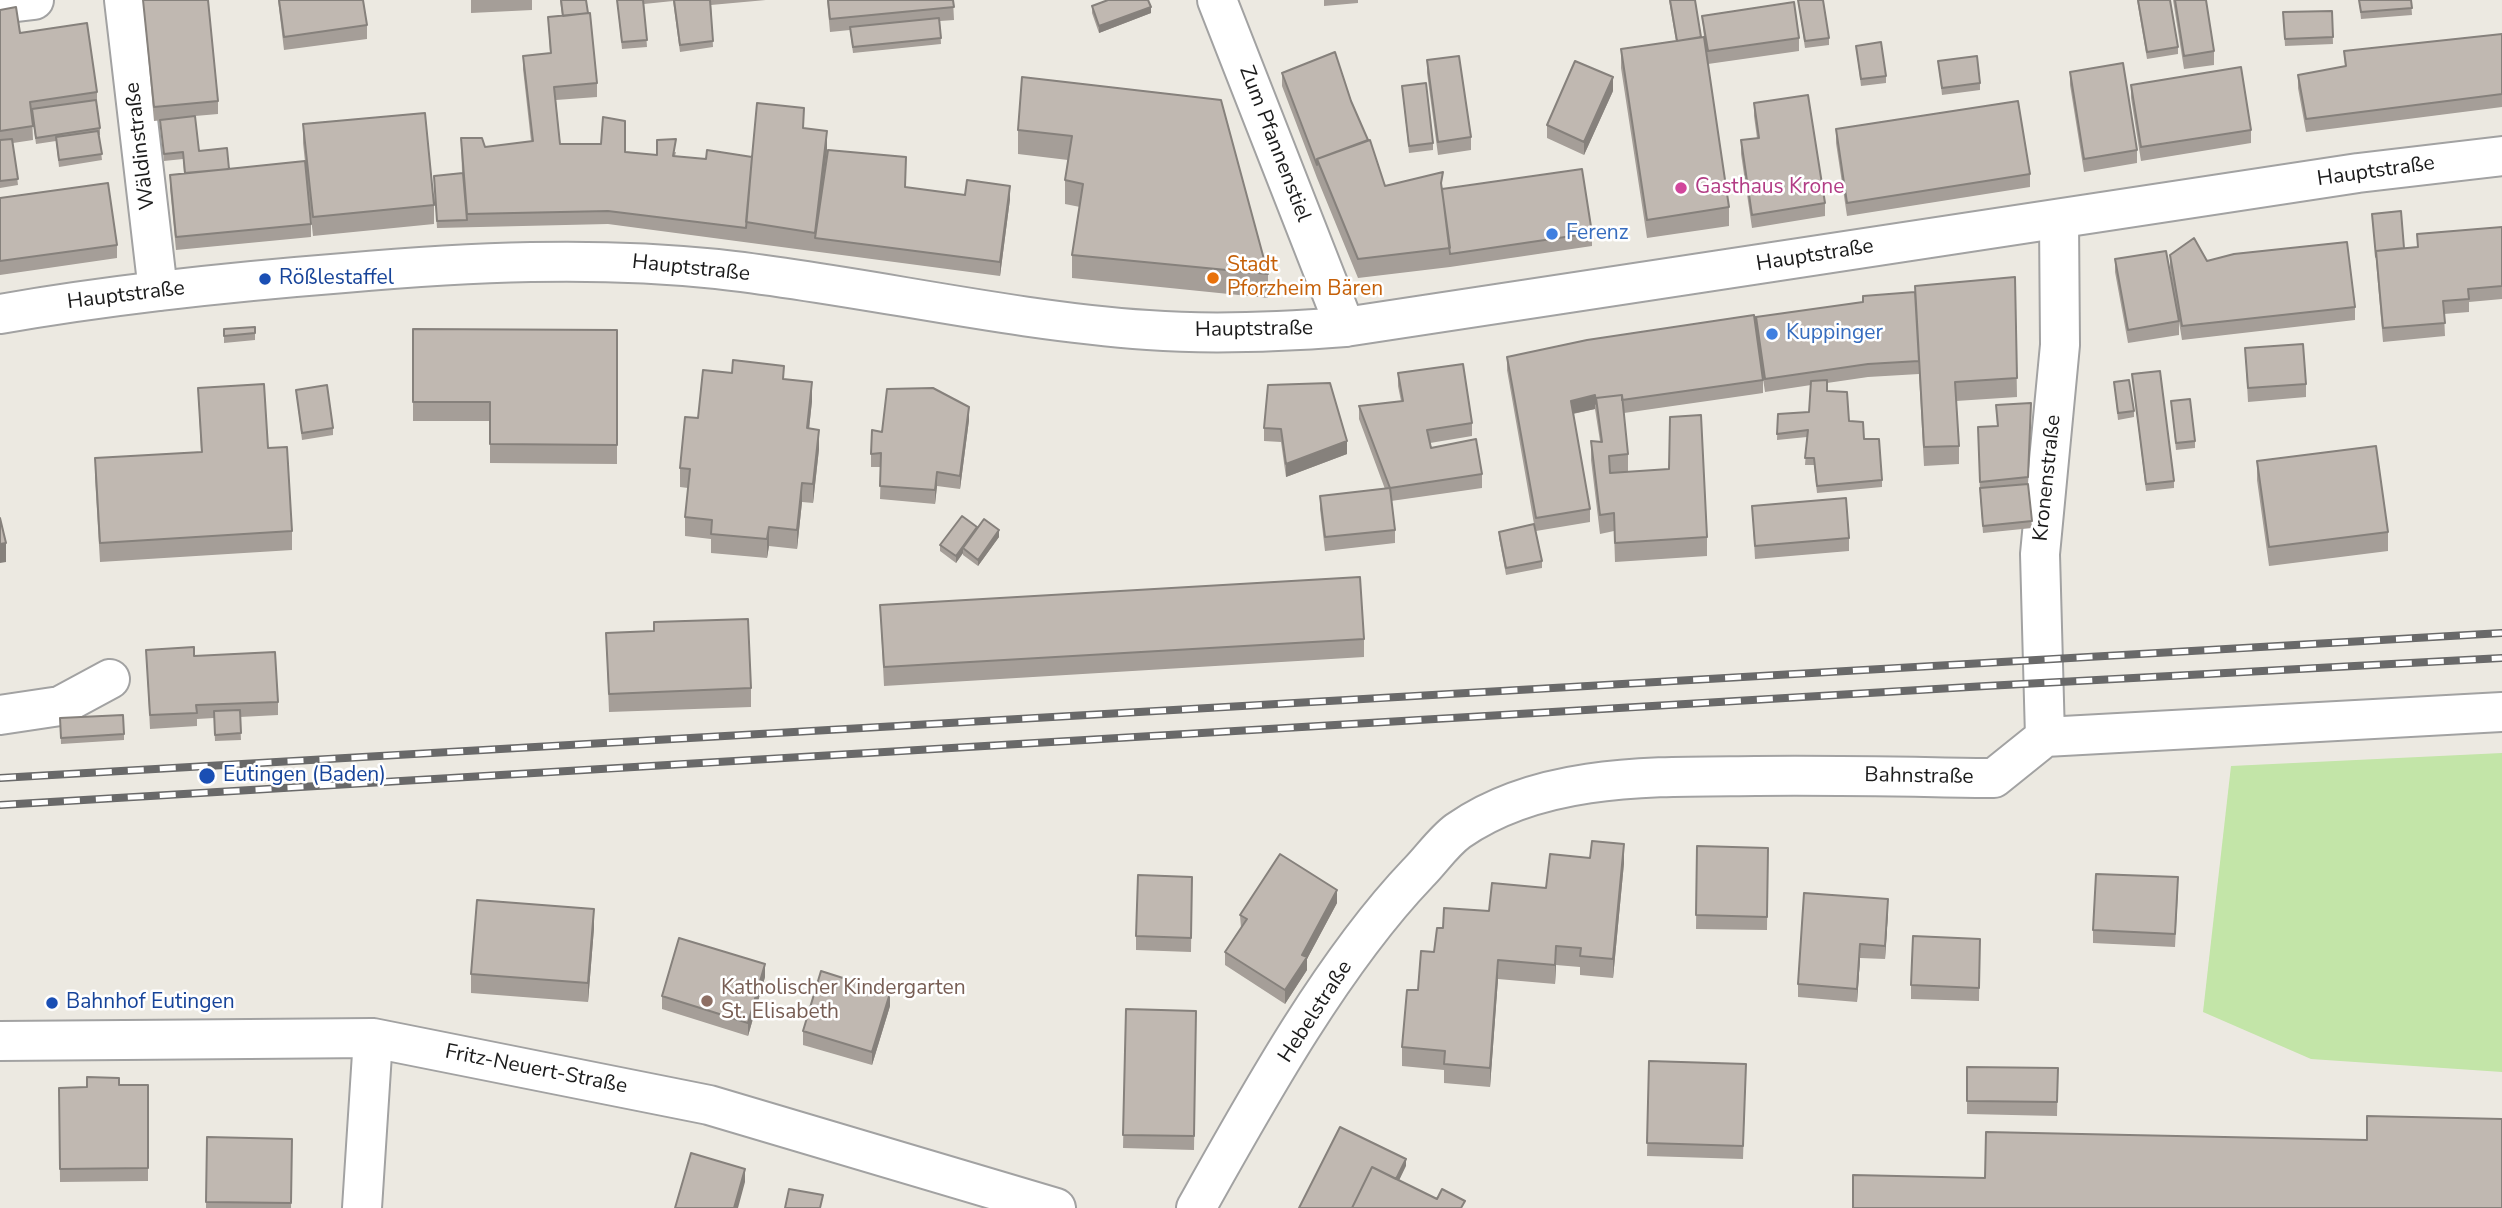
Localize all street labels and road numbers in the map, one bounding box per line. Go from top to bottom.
street label: Zum Pfannenstiel [1233,62,1315,226]
street label: Wäldinstraße [121,81,161,211]
street label: Hauptstraße [2316,151,2436,193]
street label: Hauptstraße [1755,234,1875,278]
street label: Hauptstraße [631,250,751,288]
street label: Hauptstraße [66,276,186,316]
street label: Hauptstraße [1195,316,1313,344]
street label: Kronenstraße [2029,413,2067,543]
street label: Bahnstraße [1864,763,1974,791]
street label: Hebelstraße [1274,956,1358,1068]
street label: Fritz-Neuert-Straße [443,1040,629,1100]

